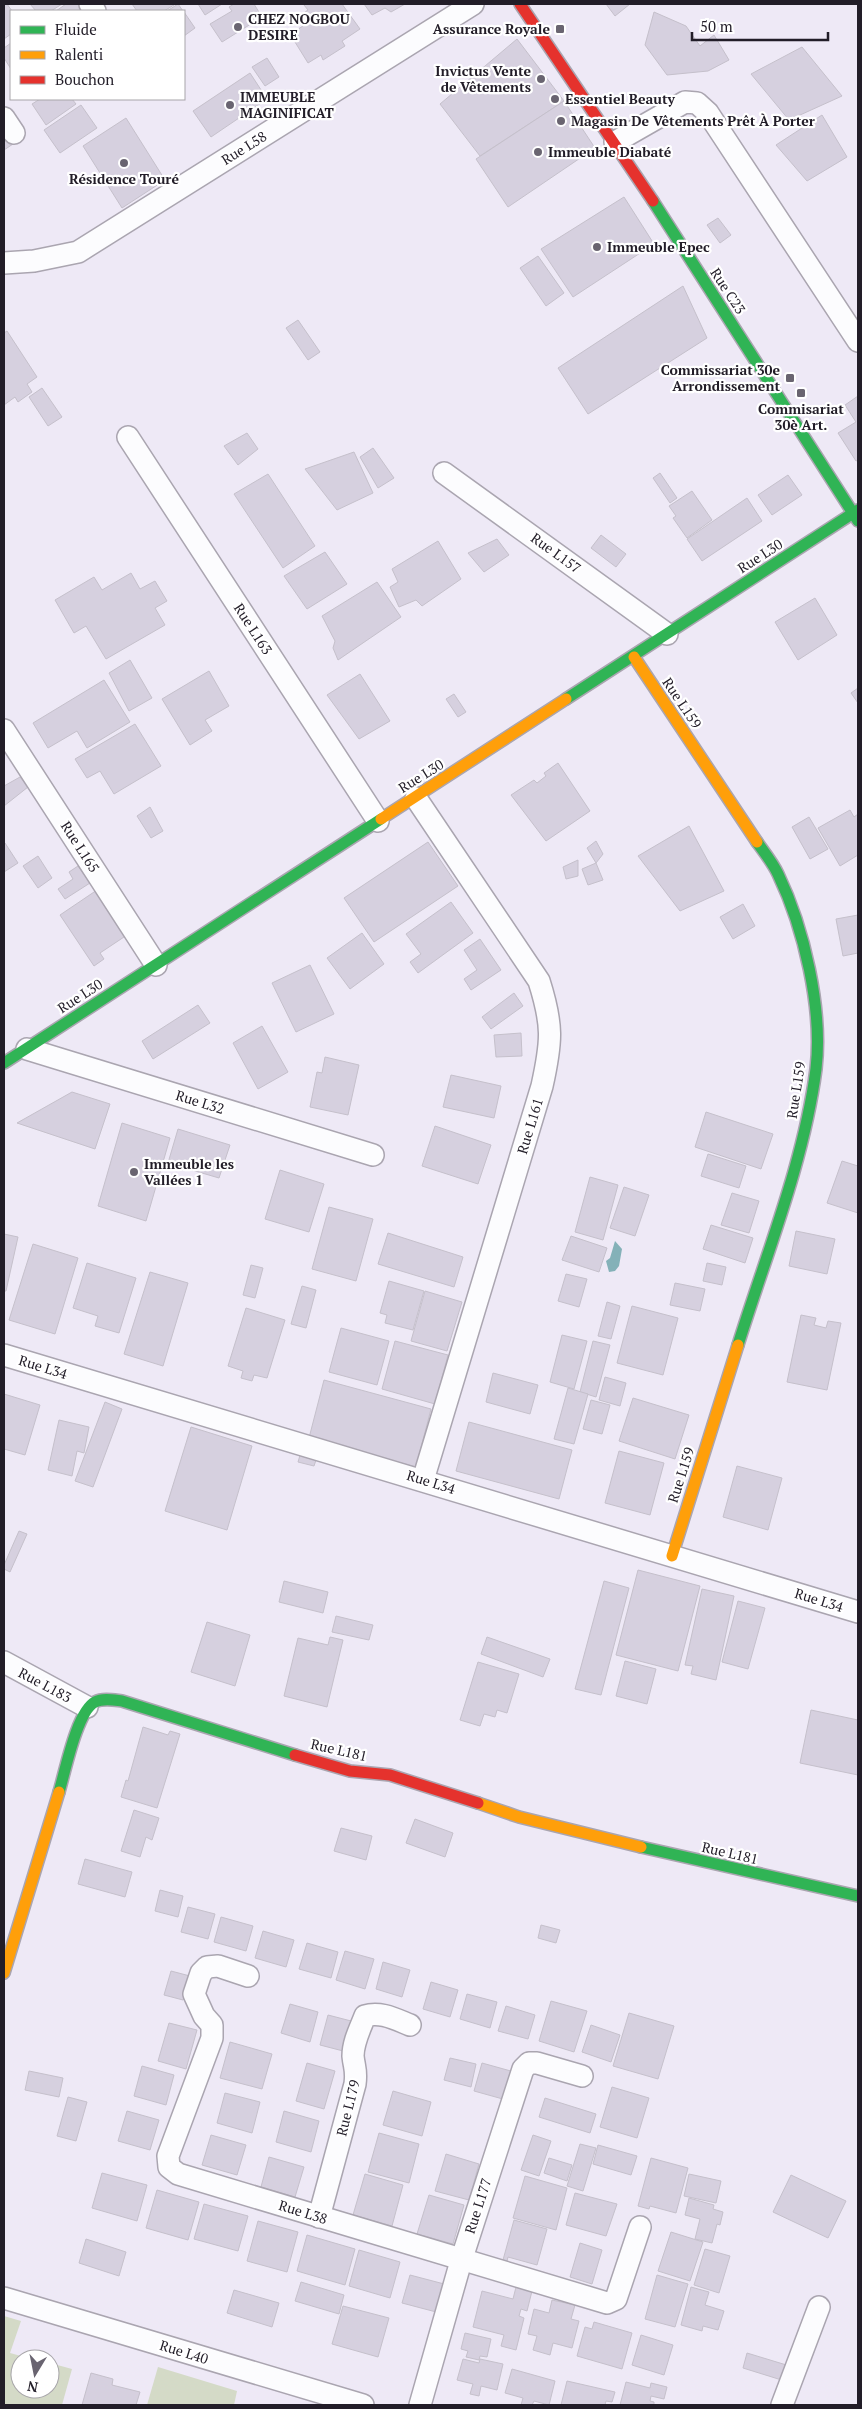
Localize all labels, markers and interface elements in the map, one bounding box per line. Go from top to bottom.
place label: CHEZ NOGBOU DESIRE [248,9,350,44]
legend [10,10,185,100]
scale bar [692,10,828,42]
text: 50 m [700,16,733,36]
text: Fluide [55,19,97,39]
place label: Assurance Royale [433,19,550,38]
marker: CHEZ NOGBOU DESIRE [232,21,244,33]
marker: Assurance Royale [554,23,566,35]
text: Ralenti [55,44,103,64]
place label: Invictus Vente de Vêtements [435,61,531,96]
text: Bouchon [55,69,114,89]
marker: Invictus Vente de Vêtements [535,73,547,85]
place label: IMMEUBLE MAGINIFICAT [240,87,334,122]
place label: Essentiel Beauty [565,89,675,108]
marker: Essentiel Beauty [549,93,561,105]
marker: IMMEUBLE MAGINIFICAT [224,99,236,111]
place label: Magasin De Vêtements Prêt À Porter [571,111,815,130]
marker: Magasin De Vêtements Prêt À Porter [555,115,567,127]
street label: Rue L58 [217,126,270,169]
place label: Immeuble Diabaté [548,142,672,161]
marker: Immeuble Diabaté [532,146,544,158]
marker: Résidence Touré [118,157,130,169]
place label: Résidence Touré [69,169,179,188]
place label: Immeuble Epec [607,237,710,256]
marker: Immeuble Epec [591,241,603,253]
street label: Rue C23 [706,264,750,317]
place label: Commissariat 30e Arrondissement [661,360,780,395]
marker: Commissariat 30e Arrondissement [784,372,796,384]
marker: Commisariat 30è Art. [795,387,807,399]
place label: Commisariat 30è Art. [758,399,844,434]
street label: Rue L157 [527,528,585,577]
street label: Rue L30 [734,534,786,577]
street label: Rue L163 [230,599,277,658]
street label: Rue L159 [658,674,706,732]
street label: Rue L30 [394,754,447,797]
street label: Rue L165 [57,817,104,876]
street label: Rue L30 [54,974,106,1017]
street label: Rue L159 [782,1060,809,1120]
street label: Rue L32 [173,1085,227,1118]
street label: Rue L161 [512,1096,547,1156]
place label: Immeuble les Vallées 1 [144,1154,234,1189]
marker: Immeuble les Vallées 1 [128,1166,140,1178]
street label: Rue L34 [16,1350,70,1383]
street label: Rue L159 [663,1445,698,1505]
street label: Rue L34 [404,1465,458,1498]
street label: Rue L34 [792,1583,846,1616]
street label: Rue L183 [15,1663,75,1706]
street label: Rue L181 [309,1734,369,1765]
street label: Rue L181 [700,1837,760,1868]
street label: Rue L179 [331,2078,364,2138]
street label: Rue L177 [460,2176,495,2236]
street label: Rue L38 [276,2195,330,2228]
street label: Rue L40 [157,2335,211,2368]
north arrow [10,2349,60,2399]
text: N [25,2377,40,2398]

